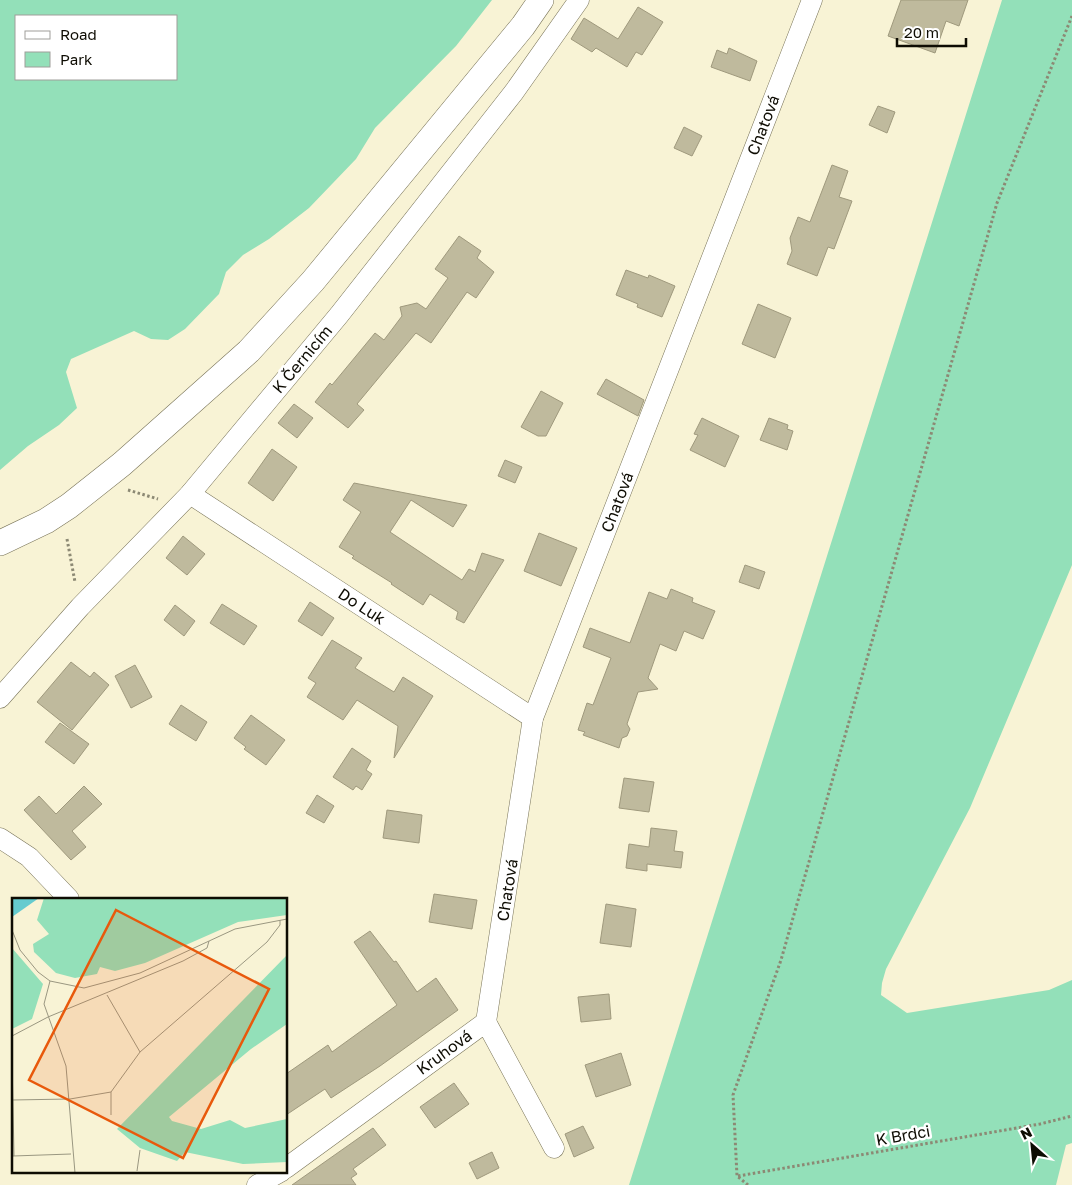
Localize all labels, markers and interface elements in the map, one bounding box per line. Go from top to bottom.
legend [15,15,178,80]
scale bar [897,15,966,47]
text: 20 m [904,23,939,41]
text: Road [60,25,97,43]
text: Park [60,50,93,68]
street label: Chatová [742,92,784,158]
street label: K Černicím [268,321,336,397]
street label: Chatová [596,469,638,535]
street label: Do Luk [335,583,389,629]
street label: Chatová [492,857,522,923]
inset map [12,898,288,1172]
street label: Kruhová [412,1025,476,1079]
street label: K Brdci [874,1120,932,1150]
north arrow [1007,1120,1057,1170]
text: N [1017,1123,1034,1143]

